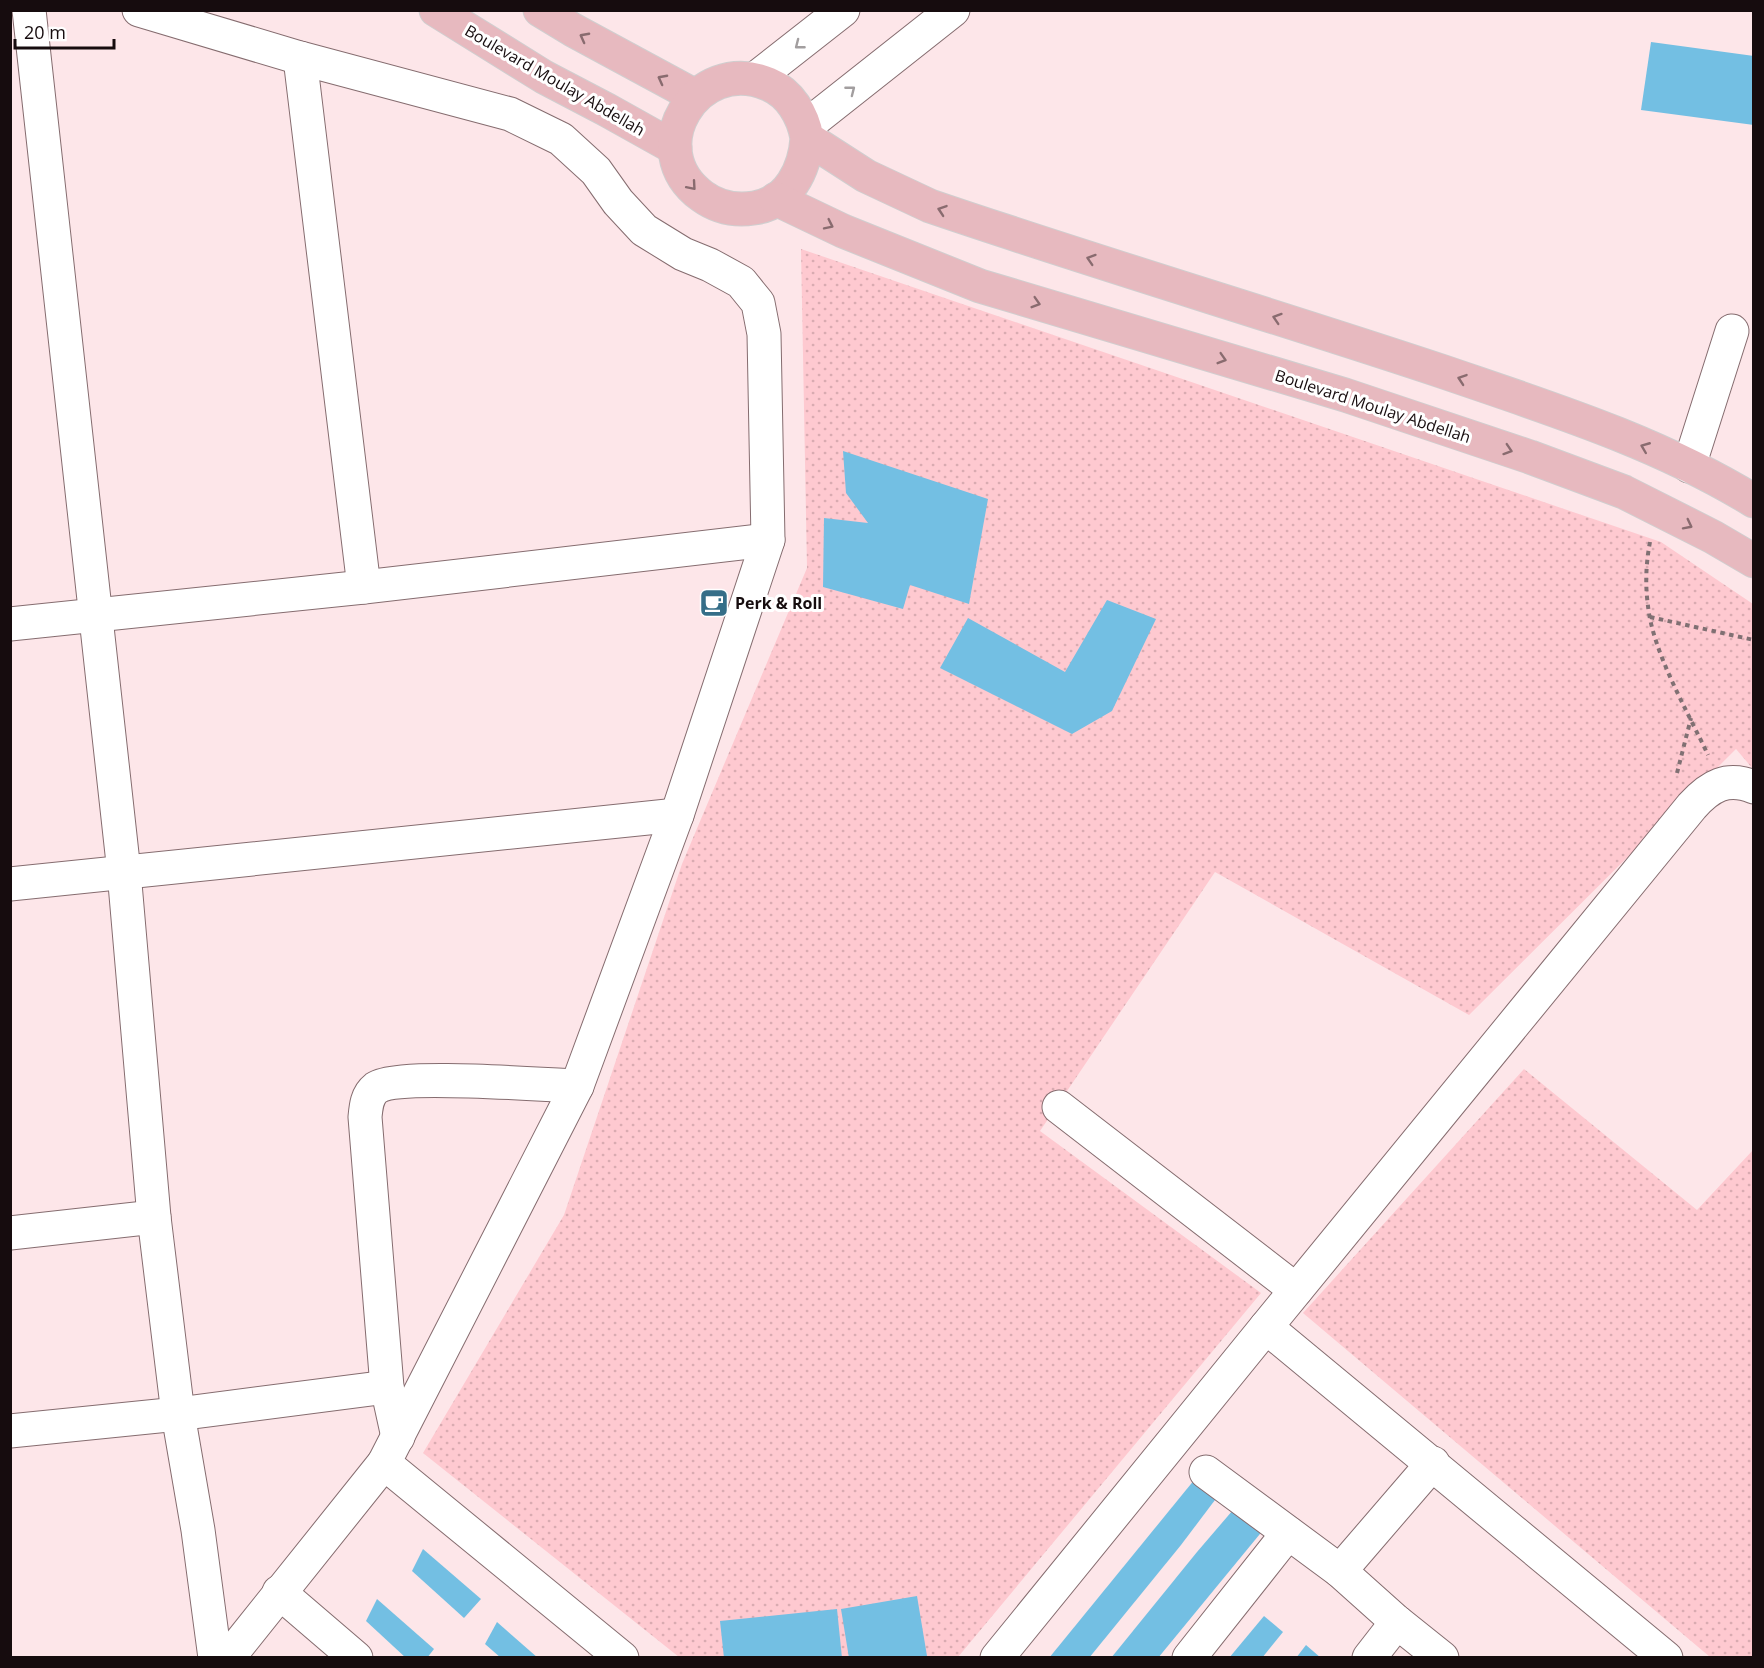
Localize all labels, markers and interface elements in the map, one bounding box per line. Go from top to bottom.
scale bar [15,12,114,50]
street label: Boulevard Moulay Abdellah [461,19,649,141]
text: 20 m [24,20,66,44]
one-way arrow [580,33,590,44]
one-way arrow [795,37,806,48]
one-way arrow [658,75,668,86]
one-way arrow [844,87,855,98]
one-way arrow [684,179,695,190]
one-way arrow [937,205,948,218]
one-way arrow [823,217,834,229]
one-way arrow [1086,254,1097,266]
one-way arrow [1030,296,1041,308]
one-way arrow [1272,312,1283,325]
one-way arrow [1216,352,1227,364]
street label: Boulevard Moulay Abdellah [1272,364,1474,448]
one-way arrow [1457,373,1468,386]
one-way arrow [1502,442,1513,455]
one-way arrow [1640,442,1651,454]
one-way arrow [1682,517,1693,529]
cafe icon: Perk & Roll [698,587,730,619]
place label: Perk & Roll [735,592,822,614]

